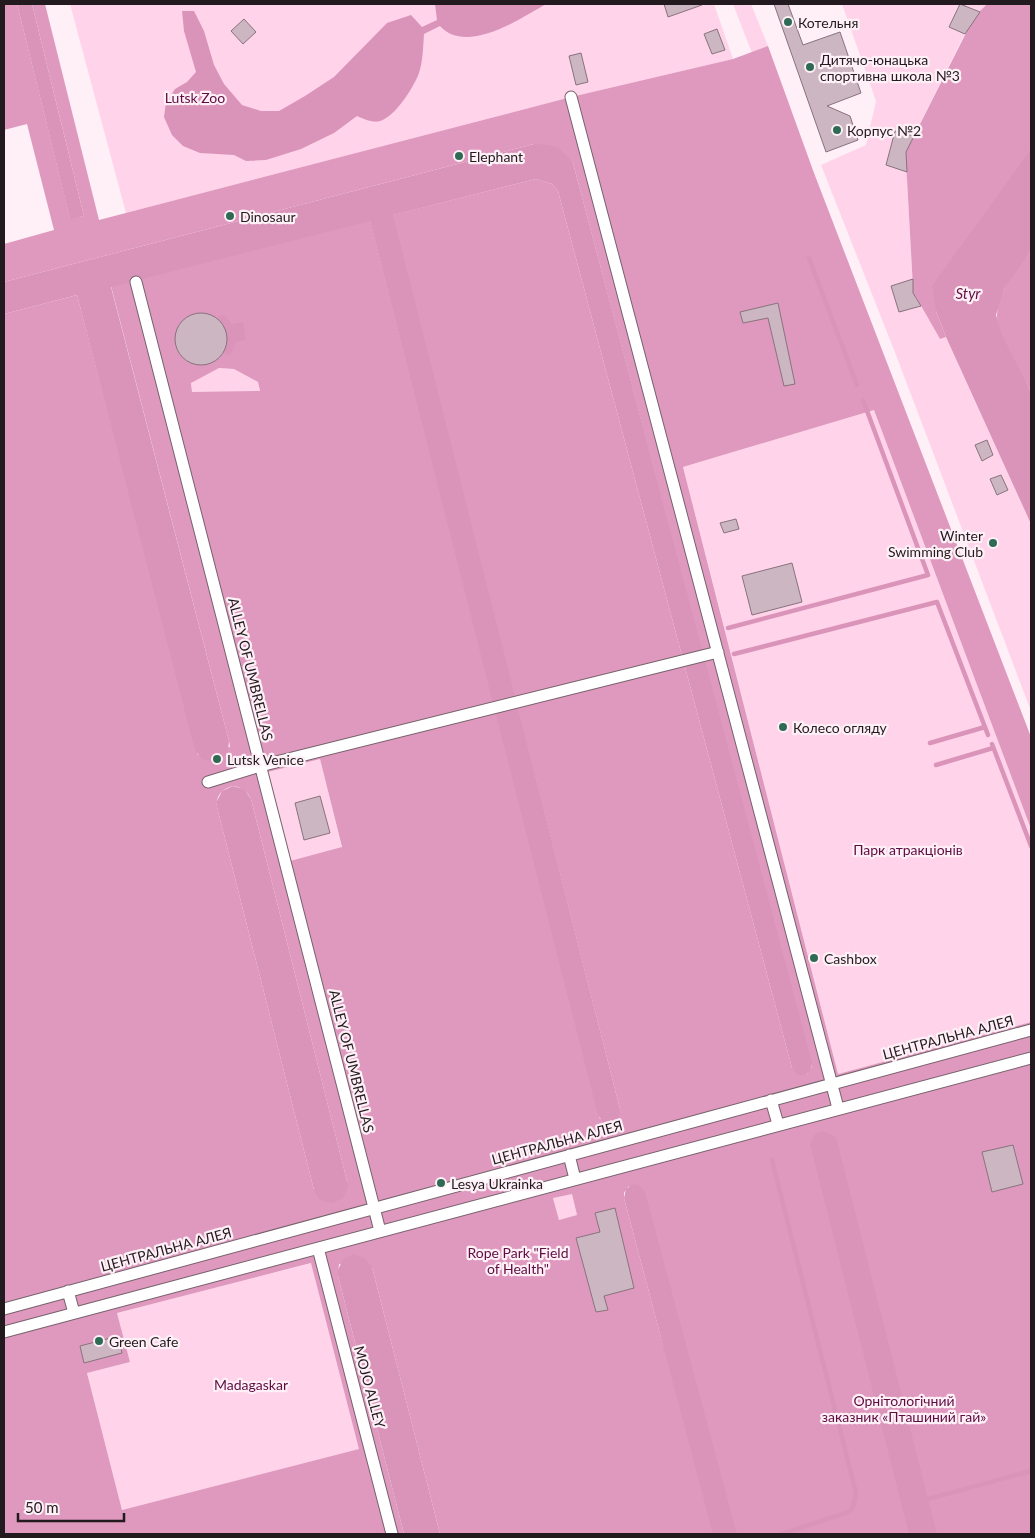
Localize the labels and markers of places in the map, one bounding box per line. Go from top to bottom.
place label: Котельня [798,14,858,31]
marker: Котельня [782,16,794,28]
place label: Дитячо-юнацька спортивна школа №3 [820,51,960,84]
marker: Дитячо-юнацька спортивна школа №3 [804,61,816,73]
place label: Корпус №2 [847,122,921,139]
marker: Корпус №2 [831,124,843,136]
place label: Elephant [469,148,523,165]
marker: Elephant [453,150,465,162]
place label: Dinosaur [240,208,296,225]
marker: Dinosaur [224,210,236,222]
place label: Winter Swimming Club [888,527,983,560]
marker: Winter Swimming Club [987,537,999,549]
place label: Колесо огляду [793,719,888,736]
marker: Колесо огляду [777,721,789,733]
place label: Lutsk Venice [227,751,304,768]
marker: Lutsk Venice [211,753,223,765]
place label: Cashbox [824,950,877,967]
marker: Cashbox [808,952,820,964]
place label: Lesya Ukrainka [451,1175,543,1192]
marker: Lesya Ukrainka [435,1177,447,1189]
place label: Green Cafe [109,1333,178,1350]
marker: Green Cafe [93,1335,105,1347]

